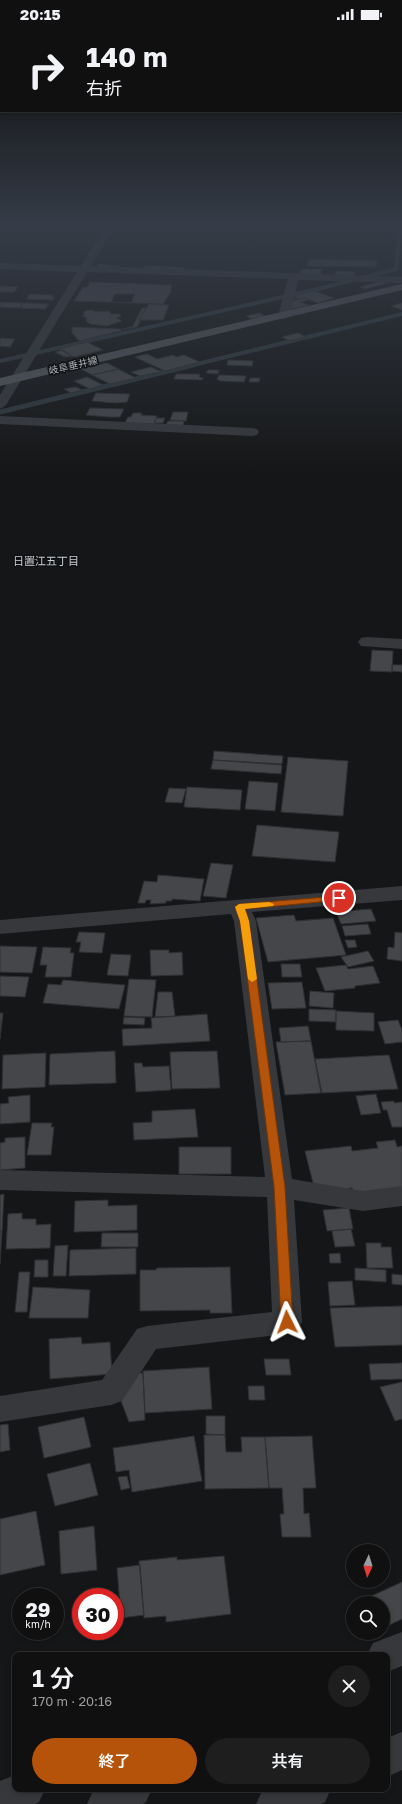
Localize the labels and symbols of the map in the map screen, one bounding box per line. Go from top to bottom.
street label: 岐阜垂井線 [47,354,99,376]
district label: 日置江五丁目 [13,554,79,567]
pin [322,881,356,915]
position arrow [266,1301,308,1343]
north arrow [346,1544,390,1588]
speed limit sign: 30 [72,1588,124,1640]

